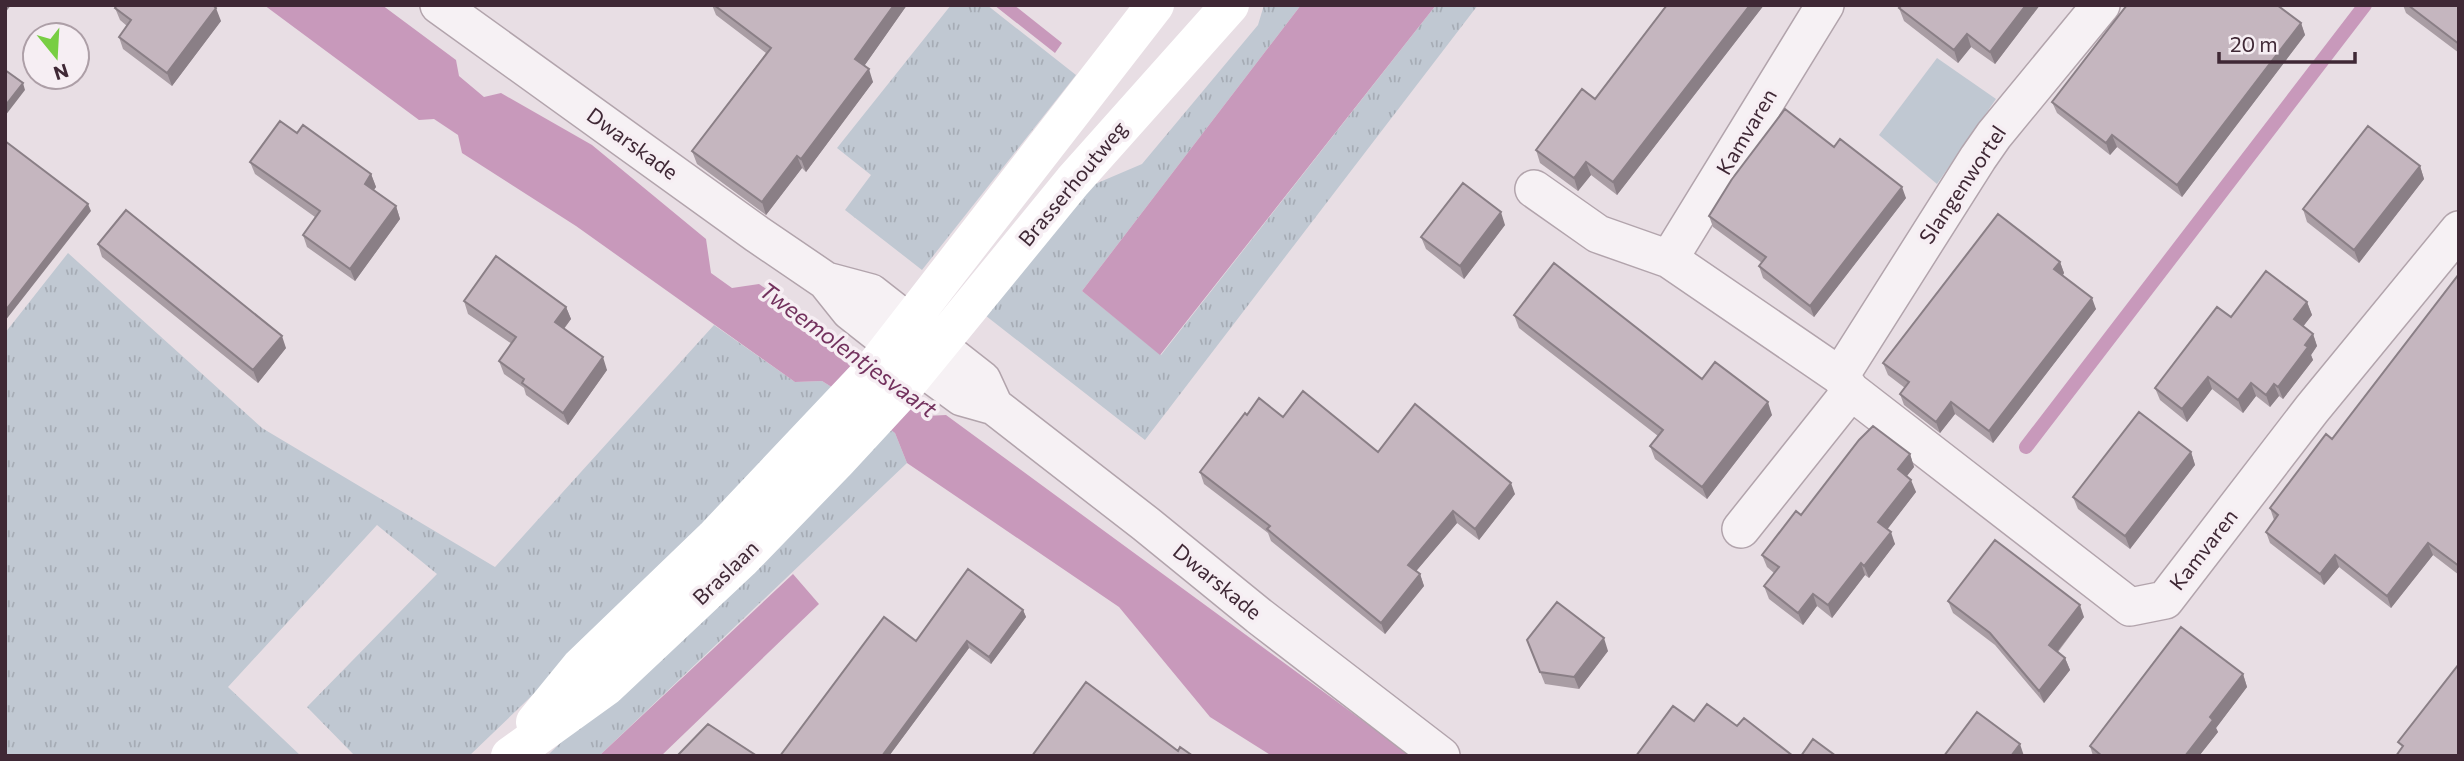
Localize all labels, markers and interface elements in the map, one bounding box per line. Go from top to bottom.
north arrow [21,21,91,91]
scale bar [2219,21,2356,65]
text: 20 m [2230,31,2278,56]
text: N [51,60,72,86]
street label: Kamvaren [1710,84,1781,179]
street label: Dwarskade [583,101,683,184]
street label: Brasserhoutweg [1012,116,1131,250]
street label: Slangenwortel [1913,120,2010,248]
water label: Tweemolentjesvaart [754,275,943,423]
street label: Kamvaren [2163,504,2242,595]
street label: Braslaan [687,535,763,609]
street label: Dwarskade [1169,538,1267,624]

